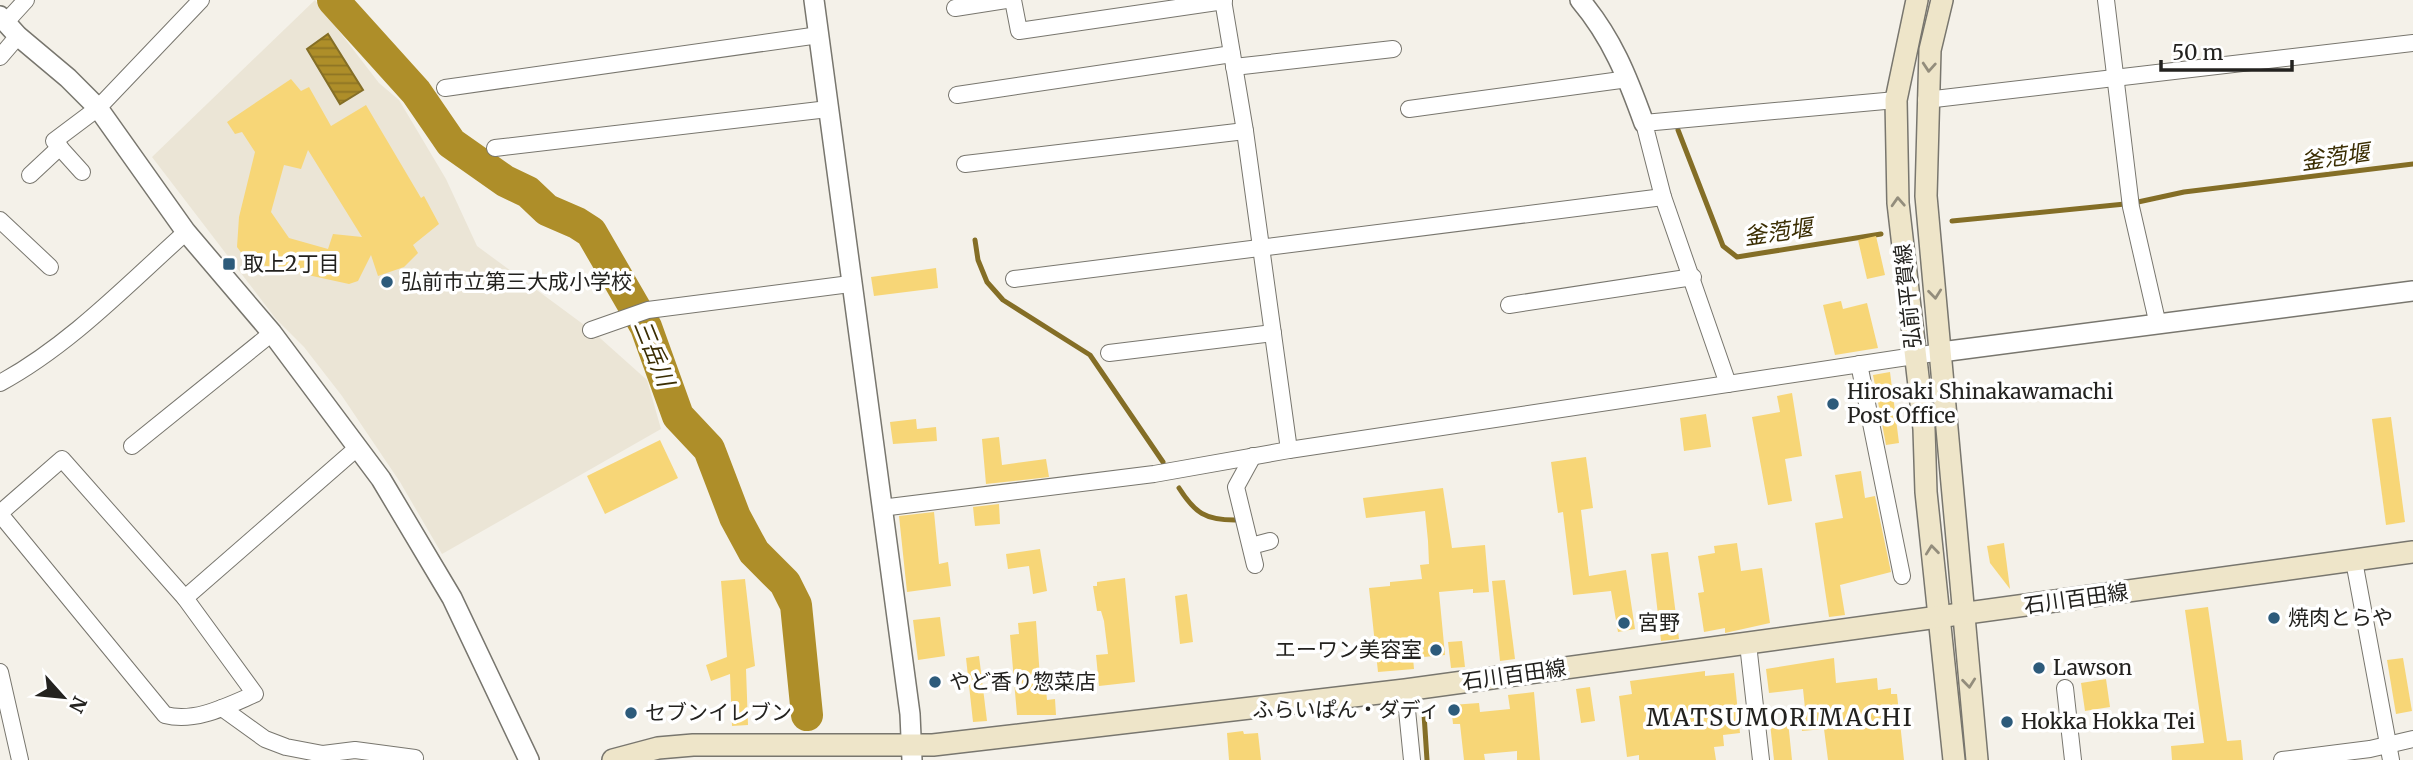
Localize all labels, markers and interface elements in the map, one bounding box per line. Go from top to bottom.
scale bar [2161,28,2292,72]
text: 50 m [2172,39,2223,66]
one-way arrow [1922,61,1937,72]
water label: 釜萢堰 [2299,137,2375,176]
one-way arrow [1891,196,1906,207]
water label: 釜萢堰 [1742,212,1818,251]
street label: 弘前平賀線 [1889,242,1926,350]
place label: 取上2丁目 [243,250,339,277]
marker: 取上2丁目 [221,256,237,272]
place label: 弘前市立第三大成小学校 [401,268,632,295]
marker: 弘前市立第三大成小学校 [379,274,395,290]
one-way arrow [1928,288,1943,299]
water label: 三岳川 [628,315,682,393]
place label: Hirosaki Shinakawamachi Post Office [1847,378,2114,429]
marker: Hirosaki Shinakawamachi Post Office [1825,396,1841,412]
one-way arrow [1925,544,1940,555]
street label: 石川百田線 [2022,578,2130,619]
place label: 焼肉とらや [2288,604,2393,631]
place label: 宮野 [1638,609,1680,636]
marker: 焼肉とらや [2266,610,2282,626]
marker: 宮野 [1616,615,1632,631]
place label: エーワン美容室 [1275,636,1422,663]
marker: エーワン美容室 [1428,642,1444,658]
street label: 石川百田線 [1460,654,1568,695]
place label: Lawson [2053,654,2132,681]
marker: Lawson [2031,660,2047,676]
north arrow [28,662,98,732]
place label: やど香り惣菜店 [949,668,1096,695]
marker: やど香り惣菜店 [927,674,943,690]
one-way arrow [1961,678,1976,689]
text: N [64,693,92,717]
place label: ふらいぱん・ダディ [1252,696,1440,723]
place label: セブンイレブン [645,699,792,726]
marker: ふらいぱん・ダディ [1446,702,1462,718]
district label: MATSUMORIMACHI [1646,702,1914,733]
marker: セブンイレブン [623,705,639,721]
place label: Hokka Hokka Tei [2021,708,2196,735]
marker: Hokka Hokka Tei [1999,714,2015,730]

